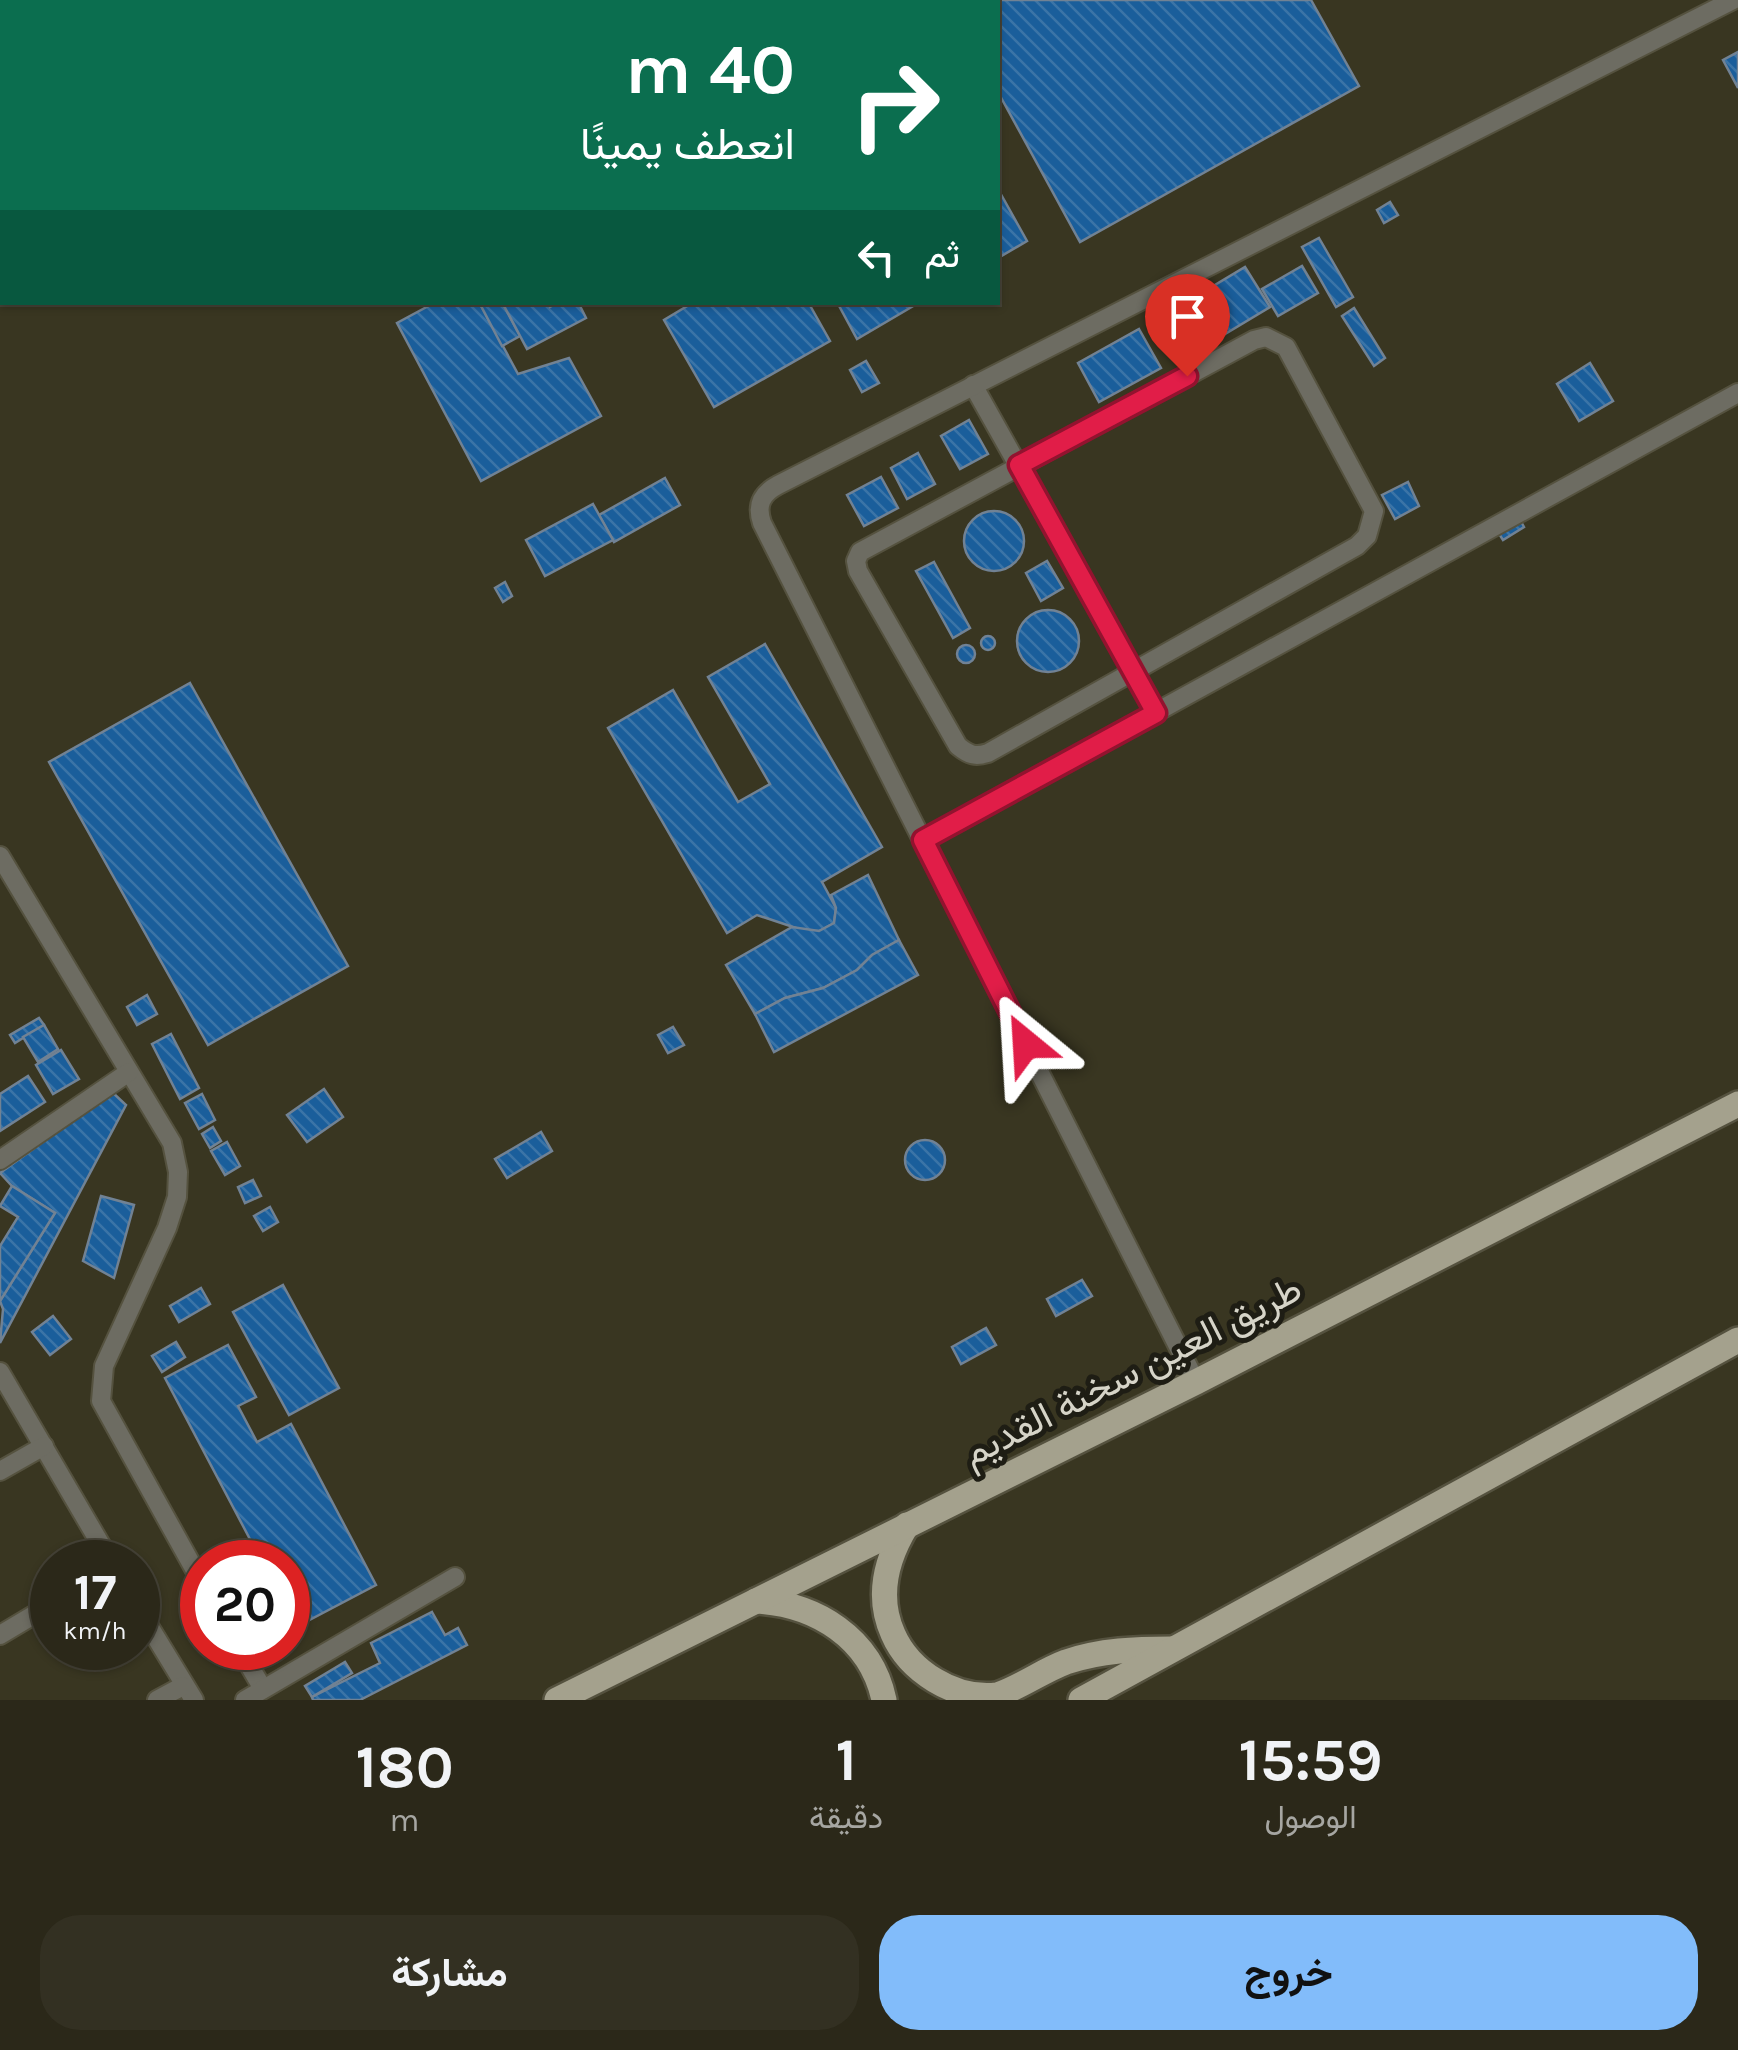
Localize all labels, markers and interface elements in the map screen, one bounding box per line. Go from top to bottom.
text: 40 m [625,29,795,111]
icon: right [830,40,960,170]
text: انعطف يمينًا [580,118,795,170]
icon: left [849,230,904,285]
text: ثم [924,232,960,277]
pin [1145,274,1230,377]
icon: arrive [1160,289,1215,344]
position arrow [974,992,1078,1096]
street label: طريق العين سخنة القديم [955,1266,1310,1478]
speed limit sign: 20 [180,1540,310,1670]
text: 17 [74,1563,116,1622]
text: km/h [63,1616,127,1645]
text: 1 [835,1725,857,1795]
text: 15:59 [1239,1725,1383,1795]
text: 180 [355,1732,454,1802]
text: دقيقة [809,1799,883,1836]
text: الوصول [1264,1799,1357,1836]
text: m [390,1802,420,1839]
button: مشاركة [40,1915,859,2030]
button: خروج [879,1915,1698,2030]

